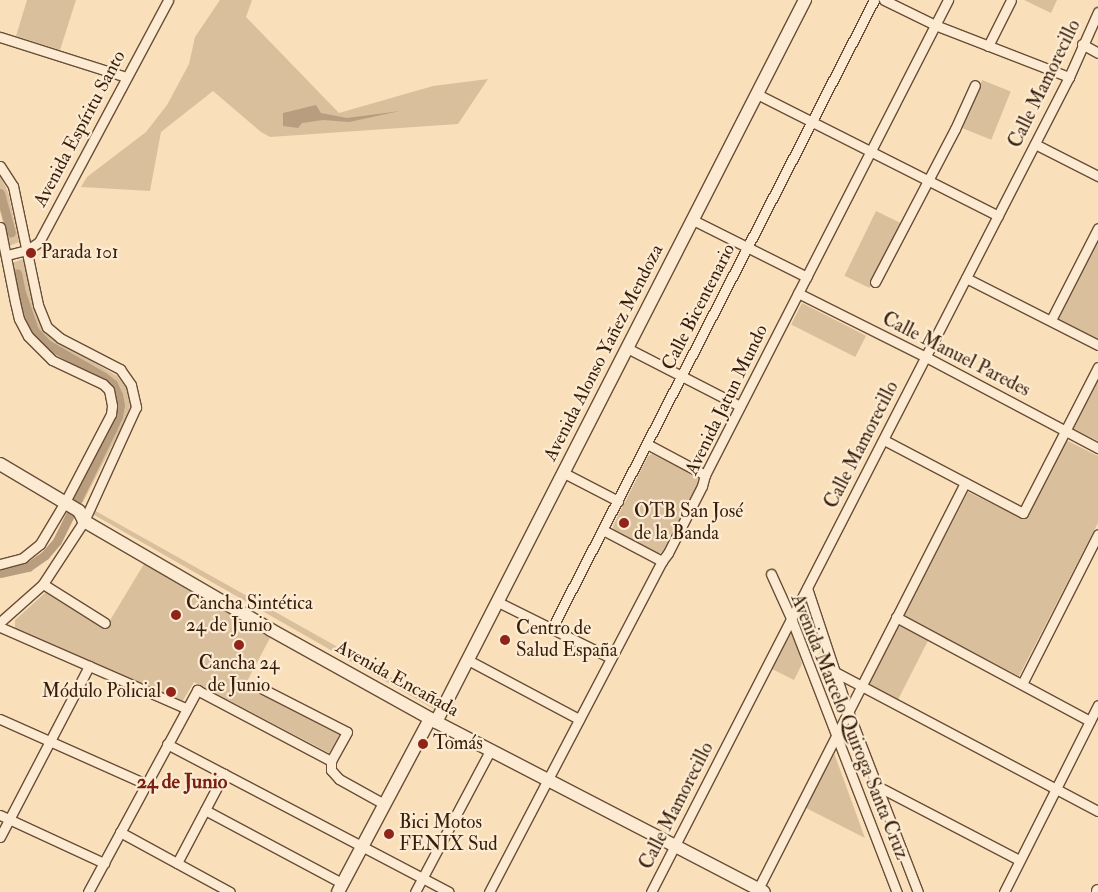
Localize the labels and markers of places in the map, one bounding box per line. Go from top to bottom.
place label: Parada 101 [41,242,119,264]
marker: Parada 101 [25,247,37,259]
place label: OTB San José de la Banda [634,501,743,545]
marker: OTB San José de la Banda [618,517,630,529]
place label: Cancha Sintética 24 de Junio [186,593,313,637]
marker: Cancha Sintética 24 de Junio [170,609,182,621]
place label: Centro de Salud España [516,618,618,662]
marker: Centro de Salud España [498,633,512,647]
marker: Cancha 24 de Junio [233,639,245,651]
place label: Cancha 24 de Junio [199,653,279,697]
place label: Módulo Policial [42,681,161,703]
marker: Módulo Policial [165,686,177,698]
place label: Tomás [433,733,483,755]
marker: Tomás [417,738,429,750]
place label: Bici Motos FENIX Sud [399,812,498,856]
marker: Bici Motos FENIX Sud [383,828,395,840]

